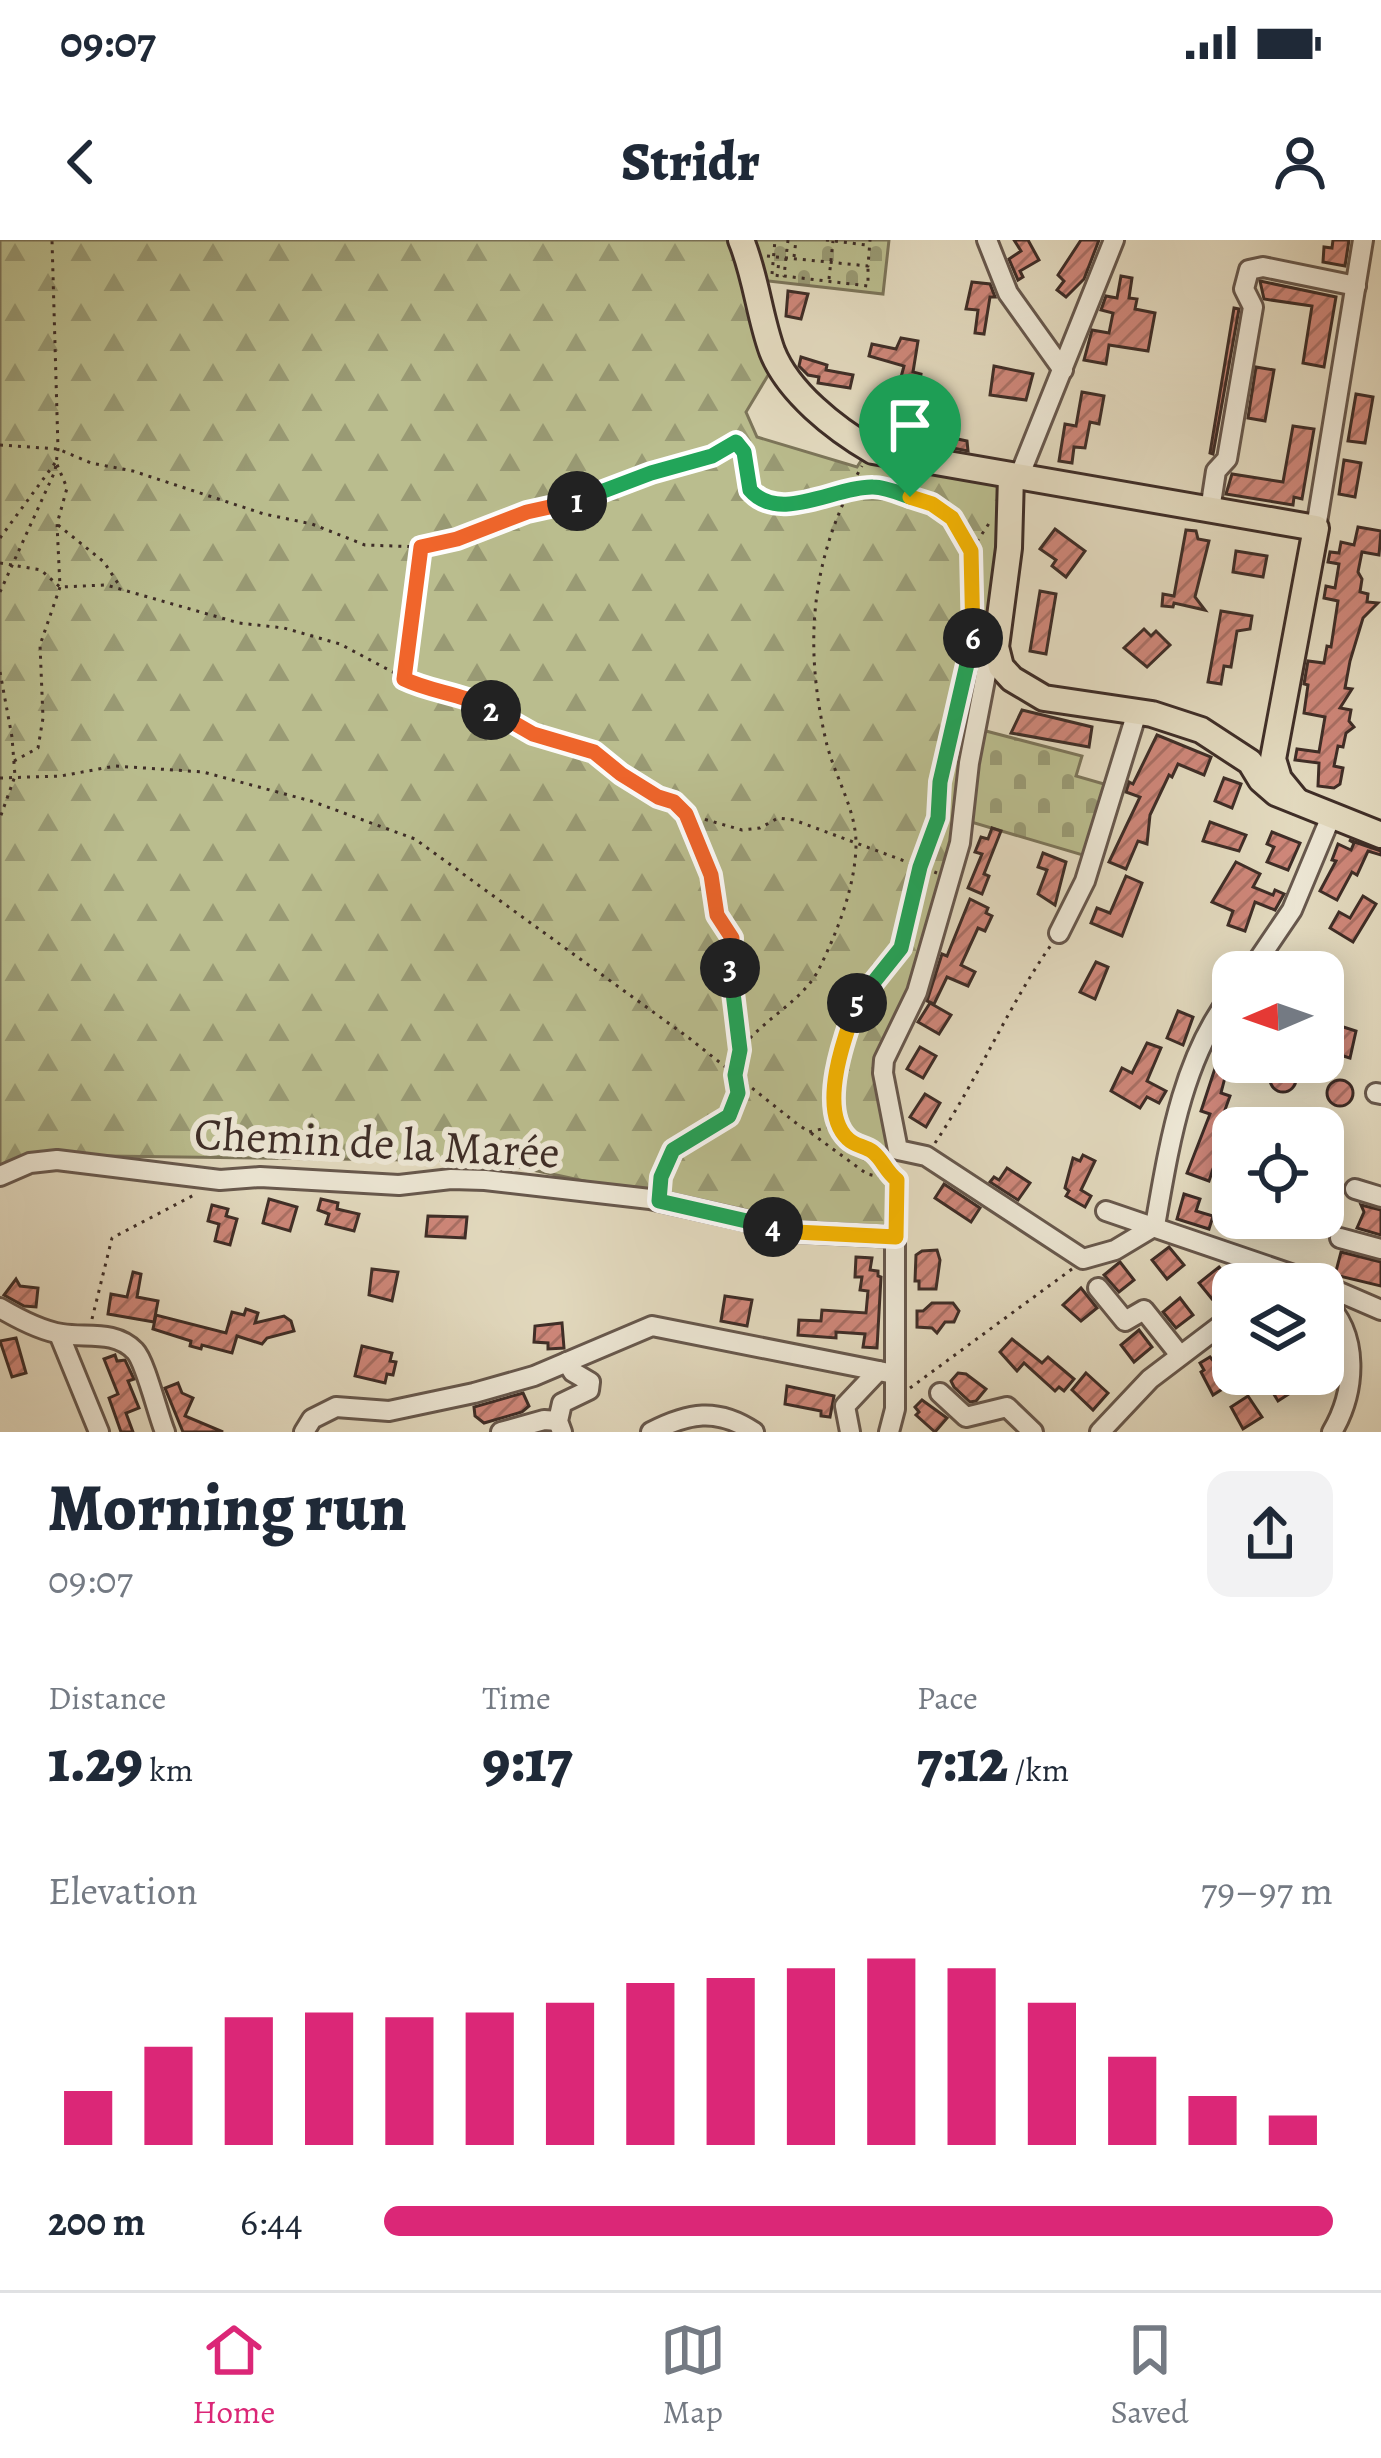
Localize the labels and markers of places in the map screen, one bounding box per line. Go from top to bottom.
pin [859,374,961,497]
pin: 1 [547,471,607,531]
pin: 6 [943,608,1003,668]
pin: 2 [461,680,521,740]
pin: 3 [700,938,760,998]
pin: 5 [827,973,887,1033]
pin: 4 [743,1197,803,1257]

